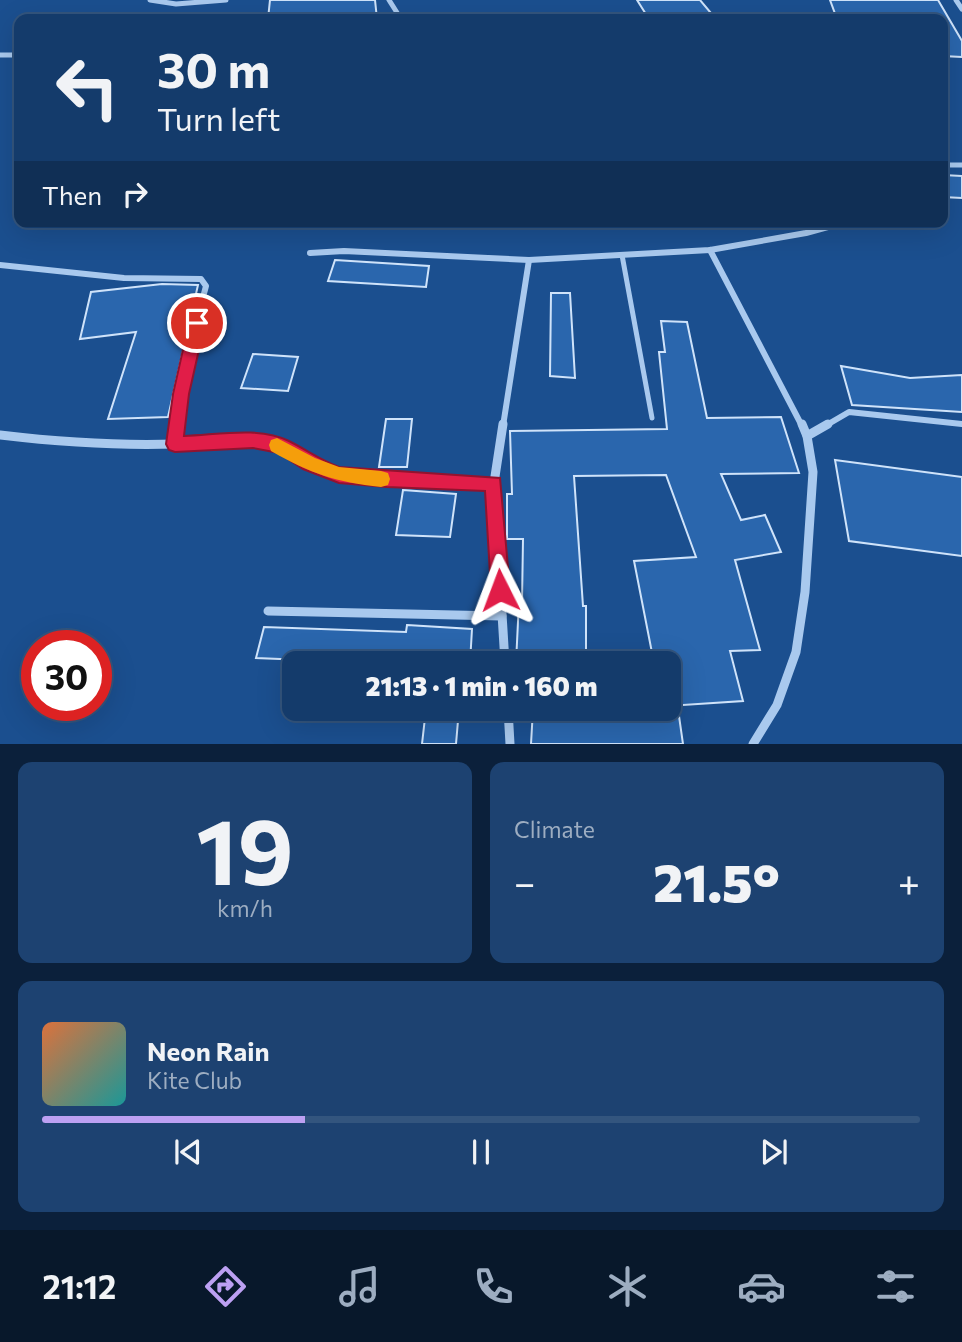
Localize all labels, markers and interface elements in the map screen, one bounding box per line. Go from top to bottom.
text: 30 m [157,38,270,98]
icon: left [42,42,133,133]
text: Turn left [157,98,281,138]
icon: right [116,175,154,213]
text: Then [42,179,102,210]
pin [167,293,227,353]
icon: arrive [178,304,216,342]
position arrow [463,553,537,627]
speed limit sign: 30 [21,630,112,721]
text: 21:13 · 1 min · 160 m [365,670,598,701]
text: 19 [196,792,294,904]
text: Climate [514,815,595,843]
text: 21.5° [653,849,780,913]
text: − [514,858,536,905]
text: + [898,858,920,905]
text: km/h [217,894,273,922]
text: Neon Rain [147,1035,270,1066]
text: Kite Club [147,1066,242,1094]
icon: previous [169,1133,207,1171]
icon: pause [462,1133,500,1171]
icon: next [755,1133,793,1171]
icon: directions [201,1262,250,1311]
icon: music [335,1262,384,1311]
icon: phone [469,1262,518,1311]
icon: climate [603,1262,652,1311]
icon: car [737,1262,786,1311]
icon: filters [871,1262,920,1311]
text: 21:12 [42,1266,116,1306]

